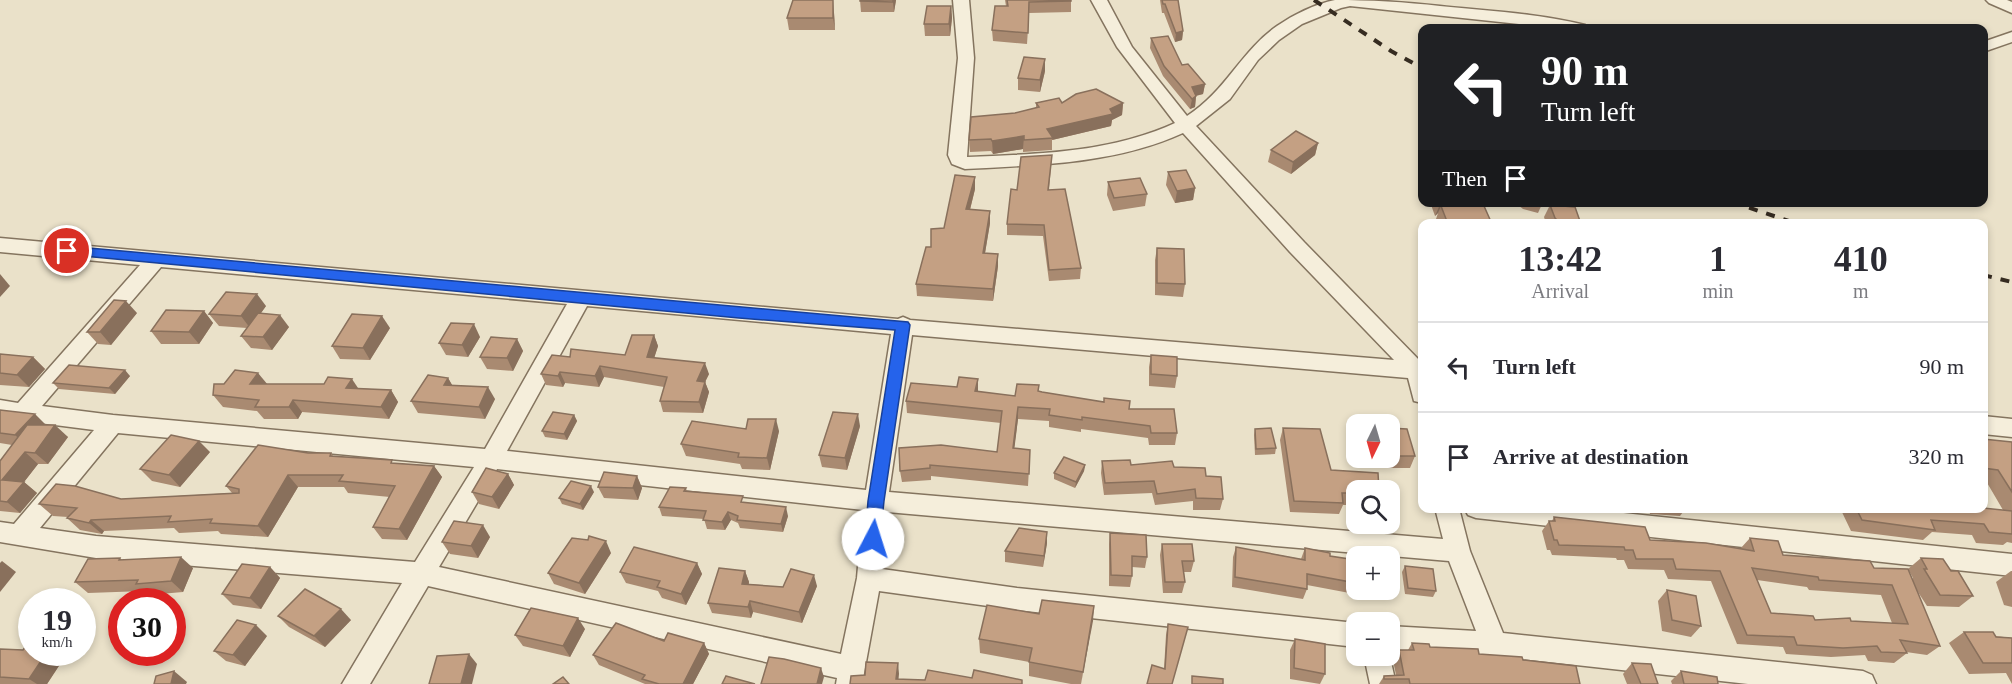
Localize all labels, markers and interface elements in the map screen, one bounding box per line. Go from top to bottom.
icon: left [1442,48,1520,126]
text: 90 m [1541,48,1629,94]
text: Turn left [1541,97,1635,127]
icon: arrive [1499,162,1532,195]
text: Then [1442,166,1487,191]
pin [41,225,92,276]
icon: arrive [50,234,83,267]
text: 13:42 [1518,239,1602,279]
text: 1 [1709,239,1727,279]
text: 410 [1834,239,1888,279]
text: Arrival [1531,280,1589,302]
text: min [1702,280,1734,302]
text: m [1853,280,1869,302]
icon: left [1442,351,1475,384]
text: Turn left [1493,354,1576,379]
text: 90 m [1919,354,1964,379]
north arrow [1346,414,1400,468]
map controls [1346,414,1400,666]
icon: arrive [1442,441,1475,474]
text: Arrive at destination [1493,444,1689,469]
text: 320 m [1908,444,1964,469]
button: search [1346,480,1400,534]
position arrow [841,507,905,571]
button: + [1346,546,1400,600]
speed limit sign: 30 [108,588,186,666]
text: 19 [42,603,72,636]
button: − [1346,612,1400,666]
text: km/h [42,634,72,650]

